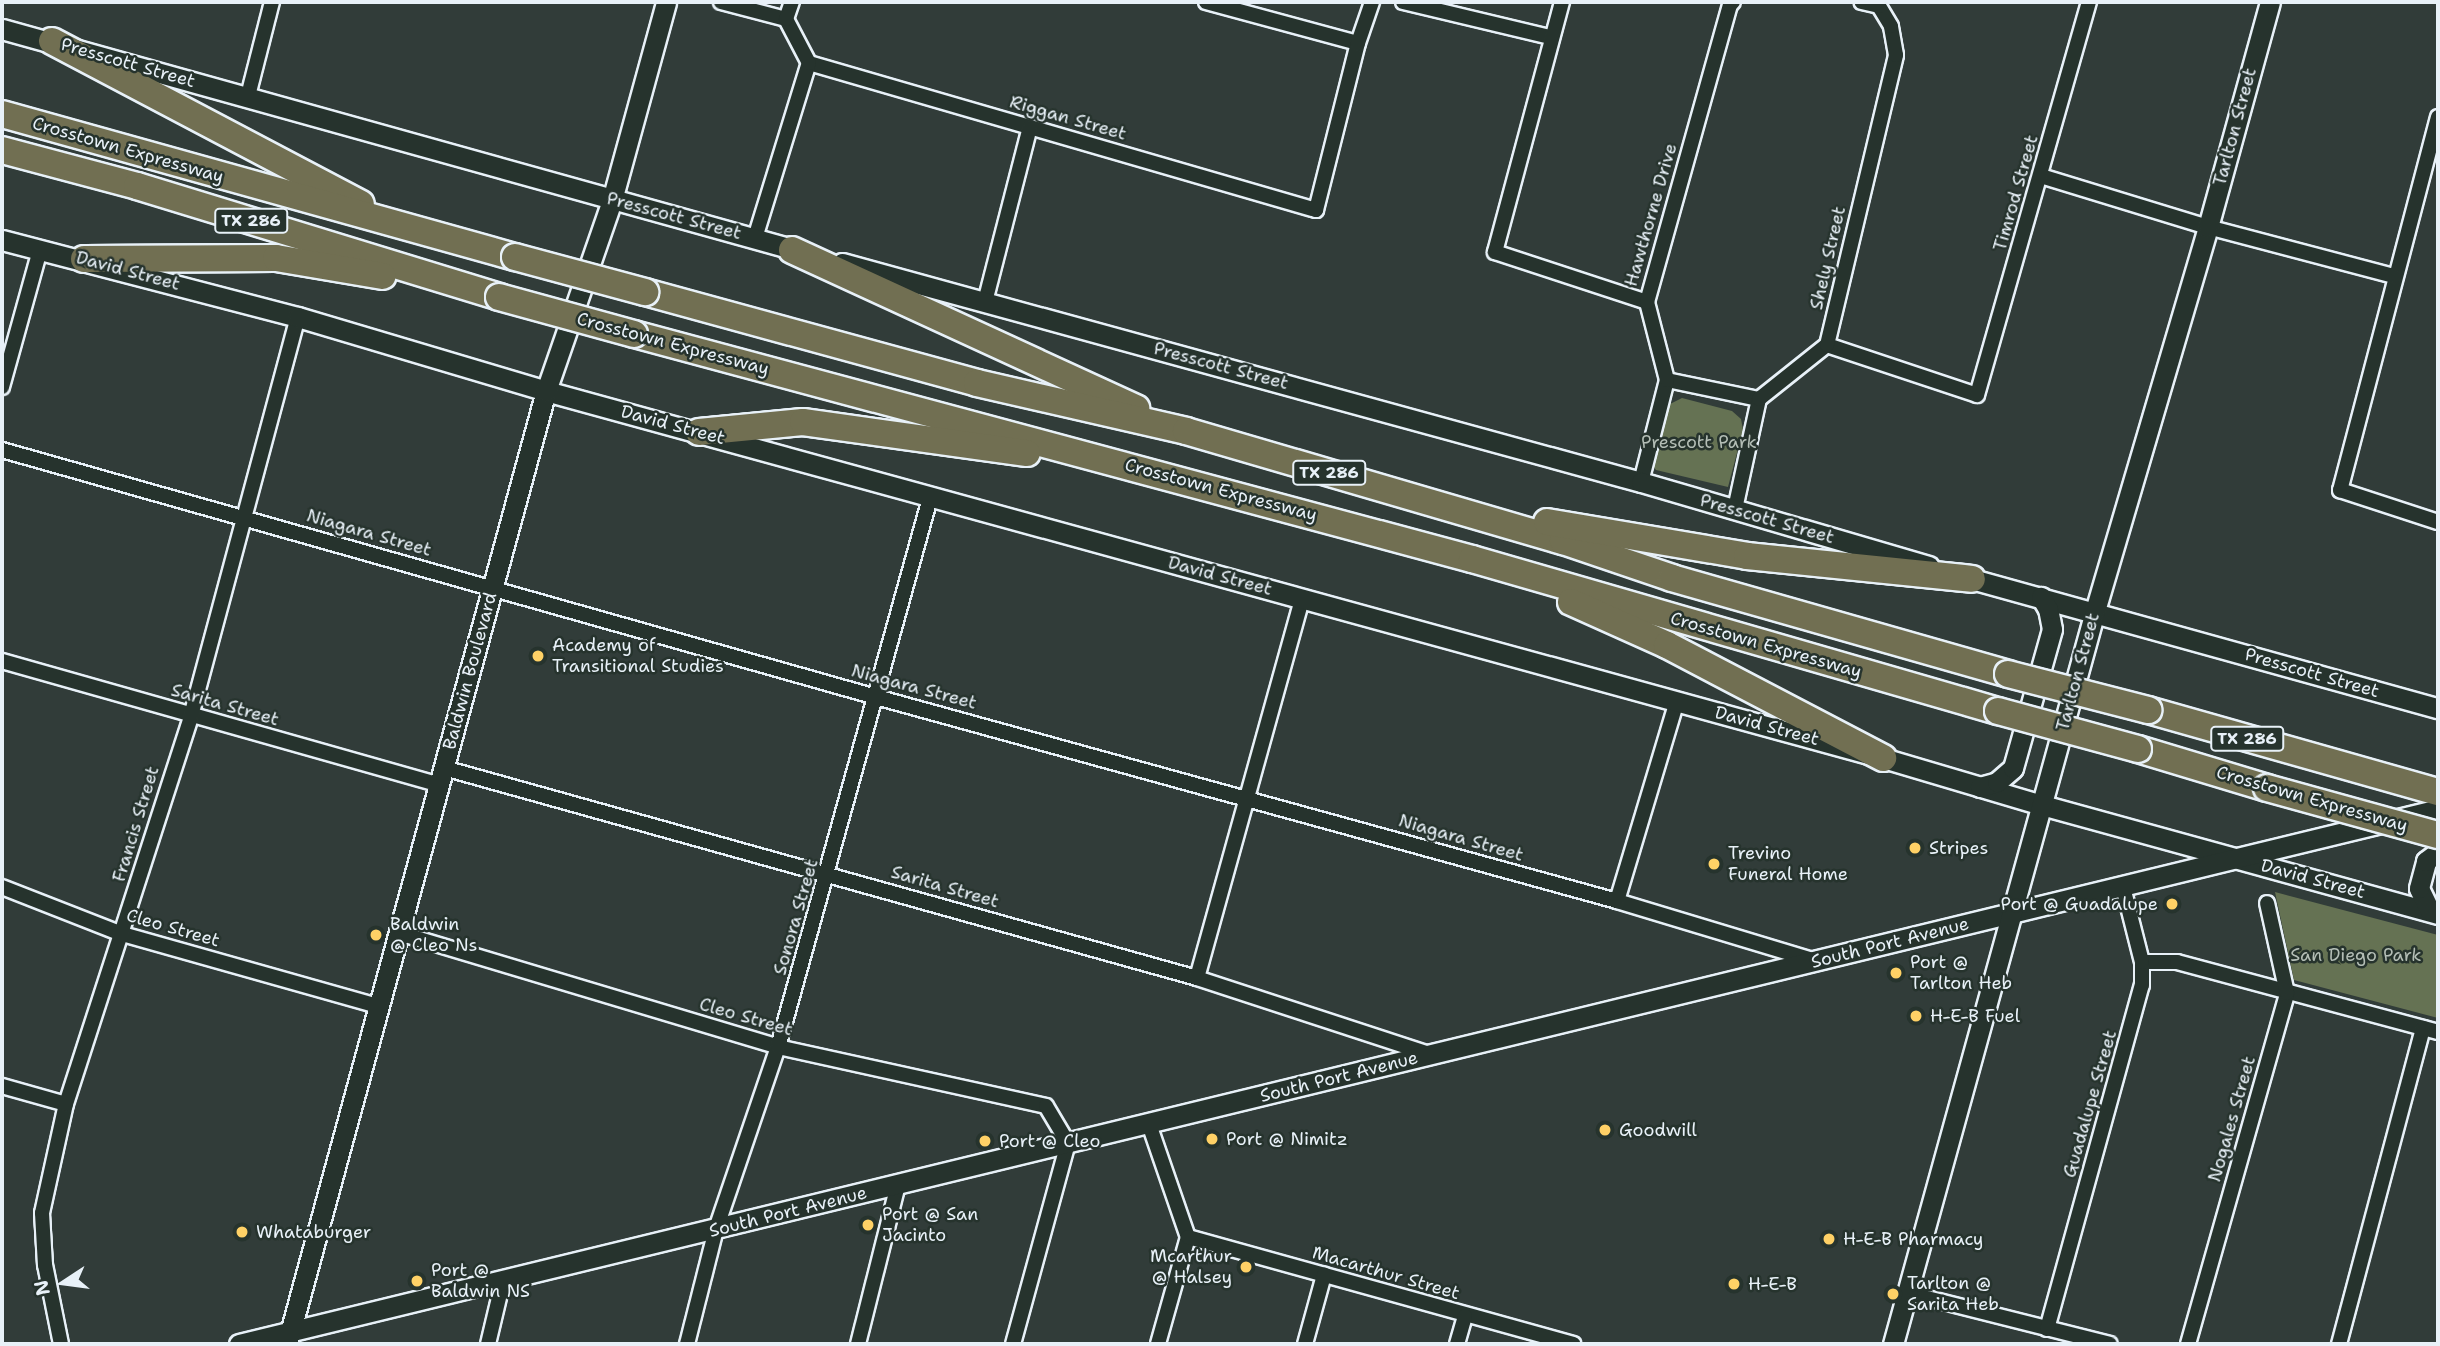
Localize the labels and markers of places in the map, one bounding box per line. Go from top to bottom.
place label: Academy of Transitional Studies [552,635,724,678]
marker: Academy of Transitional Studies [530,648,546,664]
place label: Stripes [1929,837,1988,859]
marker: Stripes [1907,840,1923,856]
place label: Trevino Funeral Home [1728,843,1848,886]
marker: Trevino Funeral Home [1706,856,1722,872]
place label: Port @ Guadalupe [2001,893,2158,915]
marker: Port @ Guadalupe [2164,896,2180,912]
place label: Baldwin @ Cleo Ns [390,914,477,956]
marker: Baldwin @ Cleo Ns [368,927,384,943]
place label: Port @ Tarlton Heb [1910,952,2012,995]
marker: Port @ Tarlton Heb [1888,965,1904,981]
place label: H-E-B Fuel [1930,1005,2020,1027]
marker: H-E-B Fuel [1908,1008,1924,1024]
place label: Goodwill [1619,1119,1697,1141]
marker: Goodwill [1597,1122,1613,1138]
place label: Port @ Nimitz [1226,1128,1348,1150]
place label: Port @ Cleo [999,1130,1100,1152]
marker: Port @ Nimitz [1204,1131,1220,1147]
marker: Port @ Cleo [977,1133,993,1149]
place label: Port @ San Jacinto [882,1204,978,1246]
marker: Port @ San Jacinto [860,1217,876,1233]
place label: Whataburger [256,1221,371,1243]
marker: Whataburger [234,1224,250,1240]
place label: H-E-B Pharmacy [1843,1228,1983,1250]
marker: H-E-B Pharmacy [1821,1231,1837,1247]
place label: Mcarthur @ Halsey [1150,1246,1232,1288]
marker: Mcarthur @ Halsey [1238,1259,1254,1275]
place label: Port @ Baldwin NS [431,1260,530,1302]
marker: Port @ Baldwin NS [409,1273,425,1289]
place label: H-E-B [1748,1273,1797,1295]
place label: Tarlton @ Sarita Heb [1907,1273,1999,1316]
marker: H-E-B [1726,1276,1742,1292]
marker: Tarlton @ Sarita Heb [1885,1286,1901,1302]

